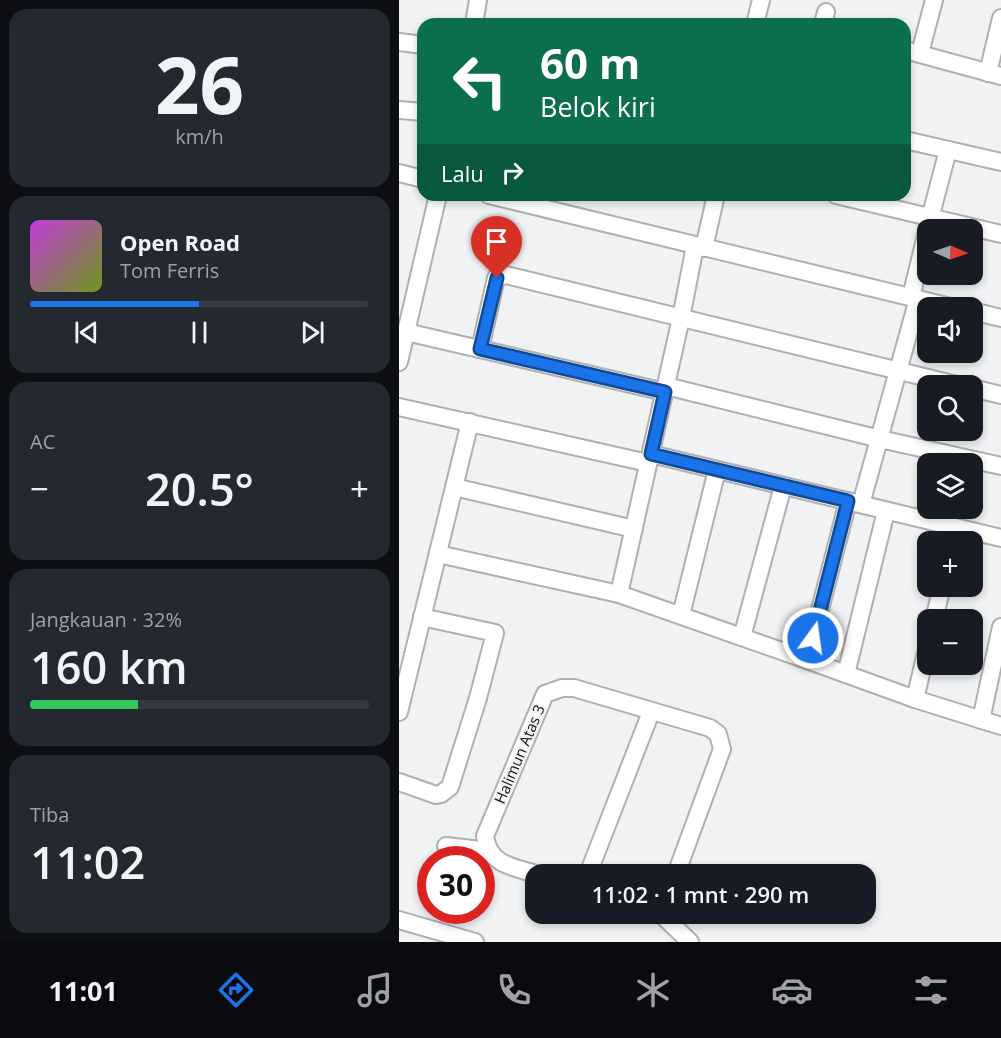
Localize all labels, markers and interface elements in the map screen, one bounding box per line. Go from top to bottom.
text: 26 [155,31,244,137]
text: 60 m [540,34,640,91]
icon: left [441,42,519,120]
text: Belok kiri [540,88,656,125]
text: km/h [175,123,224,150]
icon: right [496,156,529,189]
text: Lalu [441,158,484,188]
pin [471,216,522,278]
north arrow [917,219,983,285]
map controls [917,219,983,675]
icon: arrive [480,225,513,258]
text: Open Road [120,227,240,257]
text: Tom Ferris [120,257,219,284]
button: sound [917,297,983,363]
icon: previous [70,316,103,349]
icon: pause [183,316,216,349]
icon: next [296,316,329,349]
button: search [917,375,983,441]
text: AC [30,428,55,455]
button: layers [917,453,983,519]
text: 20.5° [145,458,254,519]
text: − [30,466,49,511]
text: + [350,466,369,511]
button: + [917,531,983,597]
text: Jangkauan · 32% [30,606,182,633]
position arrow [781,606,845,670]
button: − [917,609,983,675]
text: 160 km [30,636,188,697]
street label: Halimun Atas 3 [489,701,549,807]
text: Tiba [30,801,69,828]
text: 11:02 [30,831,145,892]
speed limit sign: 30 [417,846,495,924]
text: 11:02 · 1 mnt · 290 m [592,879,809,909]
icon: directions [215,969,257,1011]
icon: music [354,969,396,1011]
icon: phone [493,969,535,1011]
icon: climate [632,969,674,1011]
icon: car [771,969,813,1011]
icon: filters [910,969,952,1011]
text: 11:01 [49,972,118,1009]

